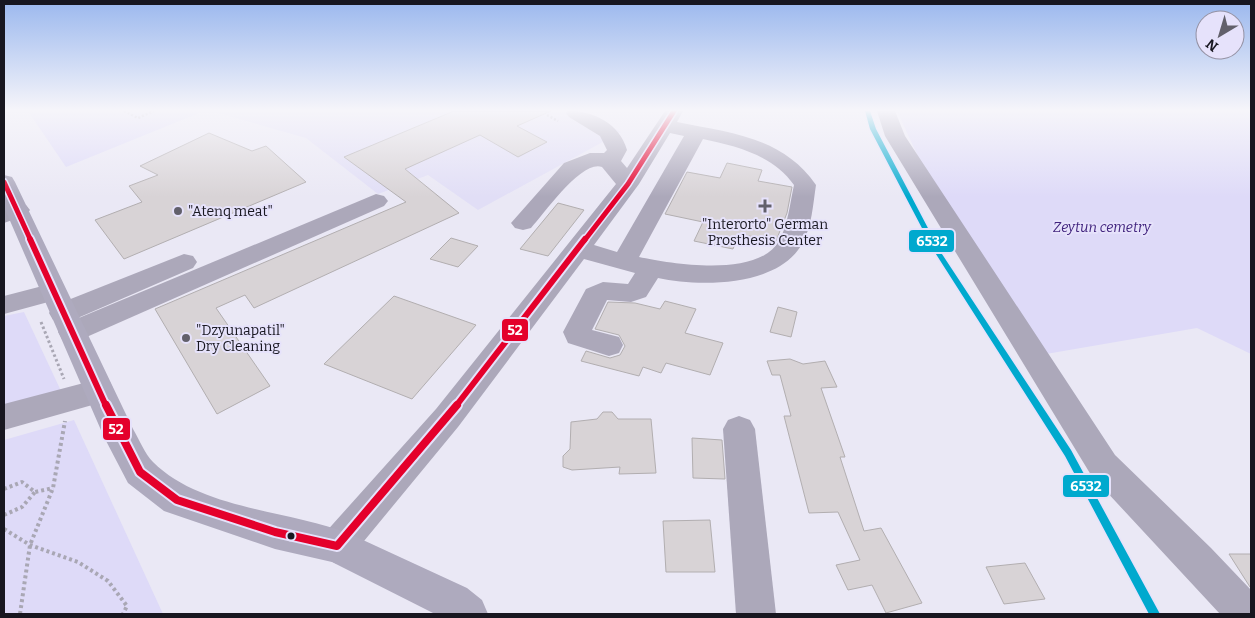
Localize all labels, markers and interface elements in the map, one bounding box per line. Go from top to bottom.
north arrow [1195,10,1245,60]
text: N [1203,35,1222,55]
marker: "Interorto" German Prosthesis Center [758,199,772,213]
place label: "Atenq meat" [188,203,273,220]
marker: "Atenq meat" [172,205,184,217]
place label: "Interorto" German Prosthesis Center [702,216,828,249]
park label: Zeytun cemetry [1053,219,1152,236]
line badge: 6532 [908,229,955,253]
text: 6532 [916,233,948,250]
line badge: 52 [501,318,529,342]
place label: "Dzyunapatil" Dry Cleaning [196,322,285,355]
text: 52 [507,322,523,339]
marker: "Dzyunapatil" Dry Cleaning [180,332,192,344]
line badge: 52 [102,417,131,441]
text: 52 [108,421,124,438]
line badge: 6532 [1062,474,1110,498]
text: 6532 [1070,478,1102,495]
unlabelled marker [286,531,296,541]

